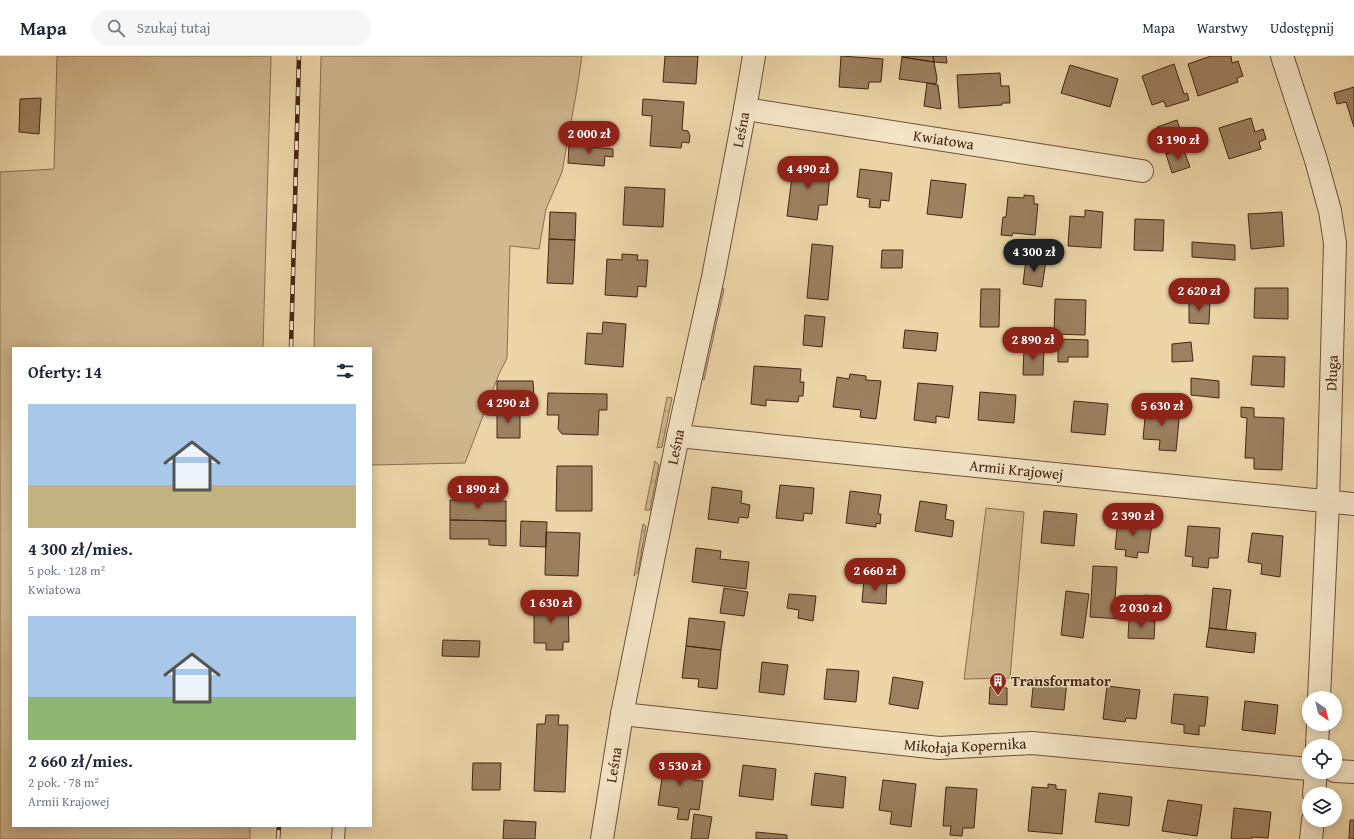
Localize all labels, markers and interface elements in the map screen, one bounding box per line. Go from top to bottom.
search box [91,10,371,46]
text: Mapa [20,14,67,42]
icon: search [105,17,127,39]
text: Szukaj tutaj [137,17,211,38]
text: Mapa [1143,18,1175,38]
text: Warstwy [1197,18,1248,38]
text: Udostępnij [1270,18,1334,38]
street label: Leśna [727,110,754,149]
pin: 2 000 zł [548,121,630,155]
text: 2 000 zł [567,124,611,143]
street label: Kwiatowa [912,124,975,155]
pin: 3 190 zł [1137,127,1219,161]
text: 3 190 zł [1156,130,1200,149]
pin: 4 490 zł [767,156,849,190]
text: 4 490 zł [786,159,830,178]
pin: 4 300 zł [993,239,1075,273]
text: 4 300 zł [1012,242,1056,261]
pin: 2 620 zł [1158,278,1240,312]
text: 2 620 zł [1177,281,1221,300]
pin: 2 890 zł [992,327,1074,361]
text: 2 890 zł [1011,330,1055,349]
street label: Długa [1320,355,1343,391]
text: Oferty: 14 [28,359,102,384]
icon: filters [334,360,356,382]
pin: 4 290 zł [467,390,549,424]
text: 4 290 zł [486,393,530,412]
pin: 5 630 zł [1121,393,1203,427]
text: 5 630 zł [1140,396,1184,415]
street label: Leśna [661,427,689,467]
icon: home [156,430,228,502]
street label: Armii Krajowej [968,454,1064,485]
pin: 1 890 zł [437,476,519,510]
text: 1 890 zł [456,479,500,498]
pin: 2 390 zł [1092,503,1174,537]
text: 2 390 zł [1111,506,1155,525]
text: 4 300 zł/mies. [28,536,133,561]
pin: 2 660 zł [834,558,916,592]
text: 5 pok. · 128 m² [28,561,105,580]
text: 2 660 zł [853,561,897,580]
text: Kwiatowa [28,580,81,599]
pin: 1 630 zł [510,590,592,624]
text: 1 630 zł [529,593,573,612]
pin: 2 030 zł [1100,595,1182,629]
text: 2 030 zł [1119,598,1163,617]
icon: home [156,642,228,714]
place label: Transformator [1011,670,1111,691]
building icon: Transformator [988,671,1008,696]
north arrow [1302,691,1342,731]
map controls [1302,691,1342,827]
street label: Mikołaja Kopernika [903,732,1027,758]
button: locate [1302,739,1342,779]
street label: Leśna [600,745,627,784]
text: 2 660 zł/mies. [28,748,133,773]
pin: 3 530 zł [639,753,721,787]
text: 3 530 zł [658,756,702,775]
text: 2 pok. · 78 m² [28,773,99,792]
button: layers [1302,787,1342,827]
text: Armii Krajowej [28,792,110,811]

